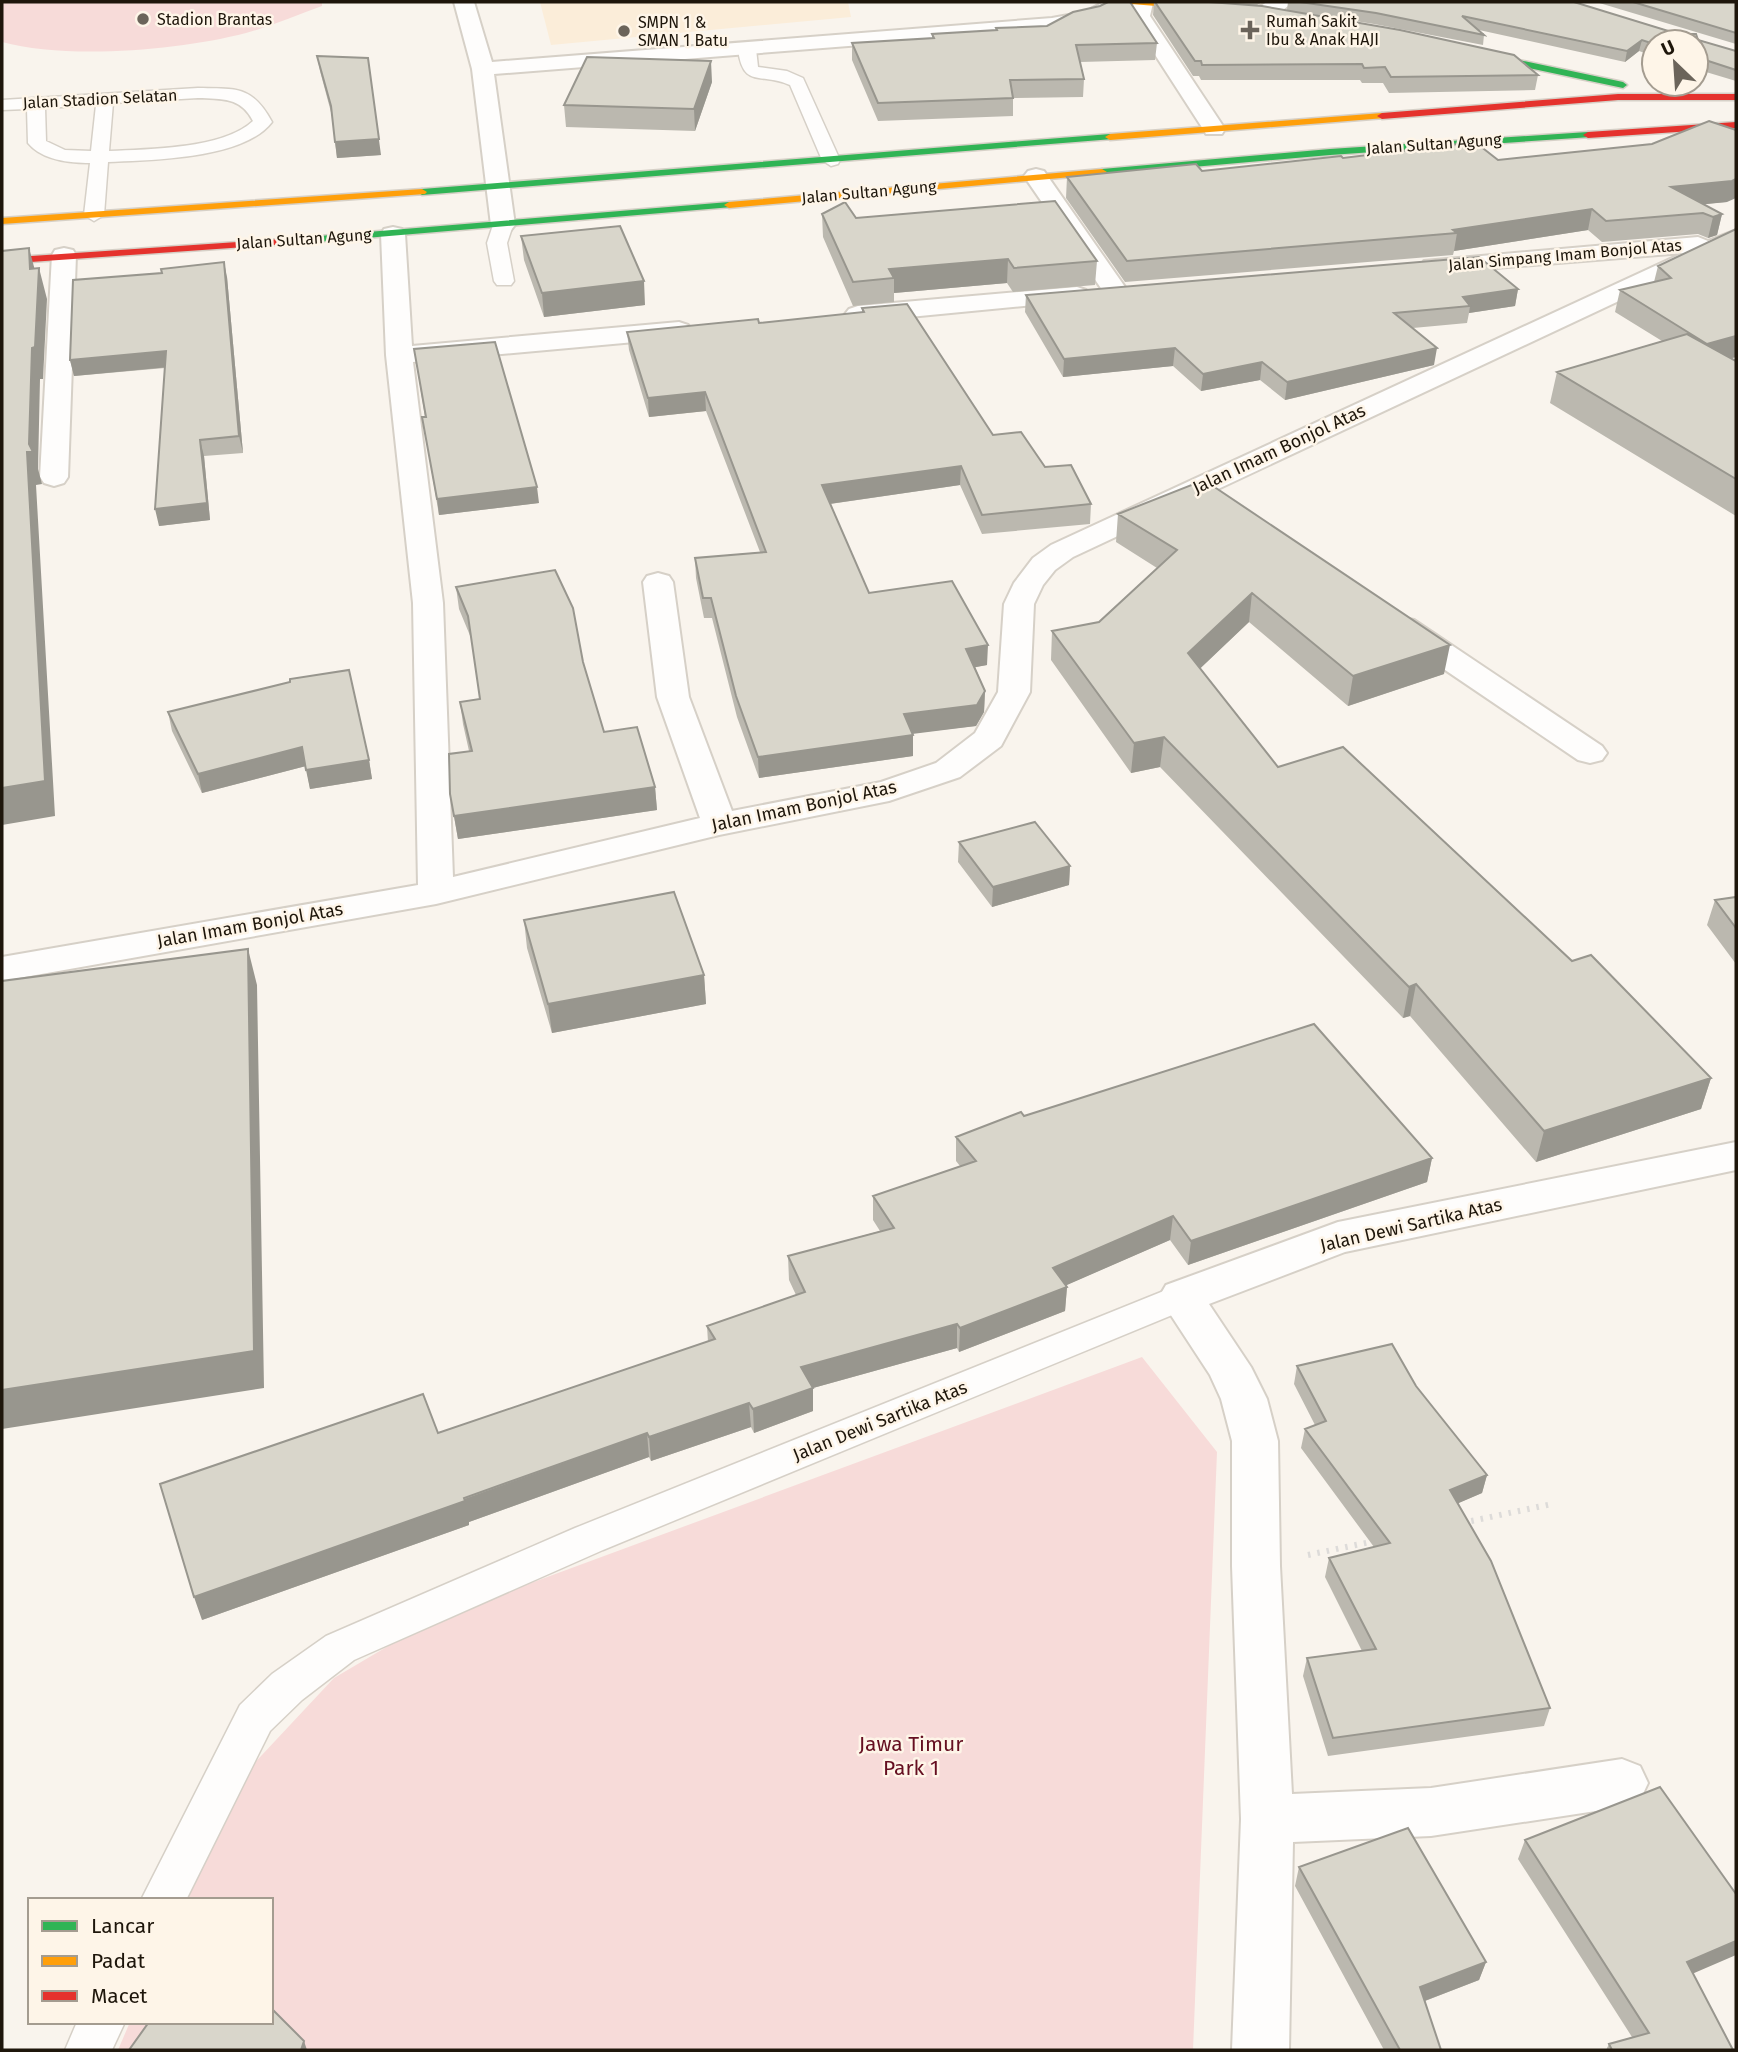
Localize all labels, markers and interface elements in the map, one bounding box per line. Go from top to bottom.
place label: Stadion Brantas [157,10,272,29]
marker: Stadion Brantas [135,11,151,27]
place label: Rumah Sakit Ibu & Anak HAJI [1266,12,1379,49]
place label: SMPN 1 & SMAN 1 Batu [638,13,728,50]
marker: Rumah Sakit Ibu & Anak HAJI [1240,20,1260,40]
marker: SMPN 1 & SMAN 1 Batu [616,23,632,39]
north arrow [1640,28,1710,98]
text: U [1658,35,1678,61]
street label: Jalan Stadion Selatan [22,85,178,113]
street label: Jalan Sultan Agung [1366,130,1503,158]
street label: Jalan Sultan Agung [801,177,938,207]
street label: Jalan Sultan Agung [236,225,373,253]
street label: Jalan Simpang Imam Bonjol Atas [1447,235,1683,275]
street label: Jalan Imam Bonjol Atas [1189,399,1369,499]
street label: Jalan Imam Bonjol Atas [710,776,898,836]
street label: Jalan Imam Bonjol Atas [155,898,345,952]
street label: Jalan Dewi Sartika Atas [1318,1193,1504,1257]
street label: Jalan Dewi Sartika Atas [790,1376,970,1466]
park label: Jawa Timur Park 1 [859,1731,963,1781]
legend [28,1898,273,2024]
text: Lancar [91,1913,154,1939]
text: Padat [91,1948,145,1974]
text: Macet [91,1983,148,2009]

